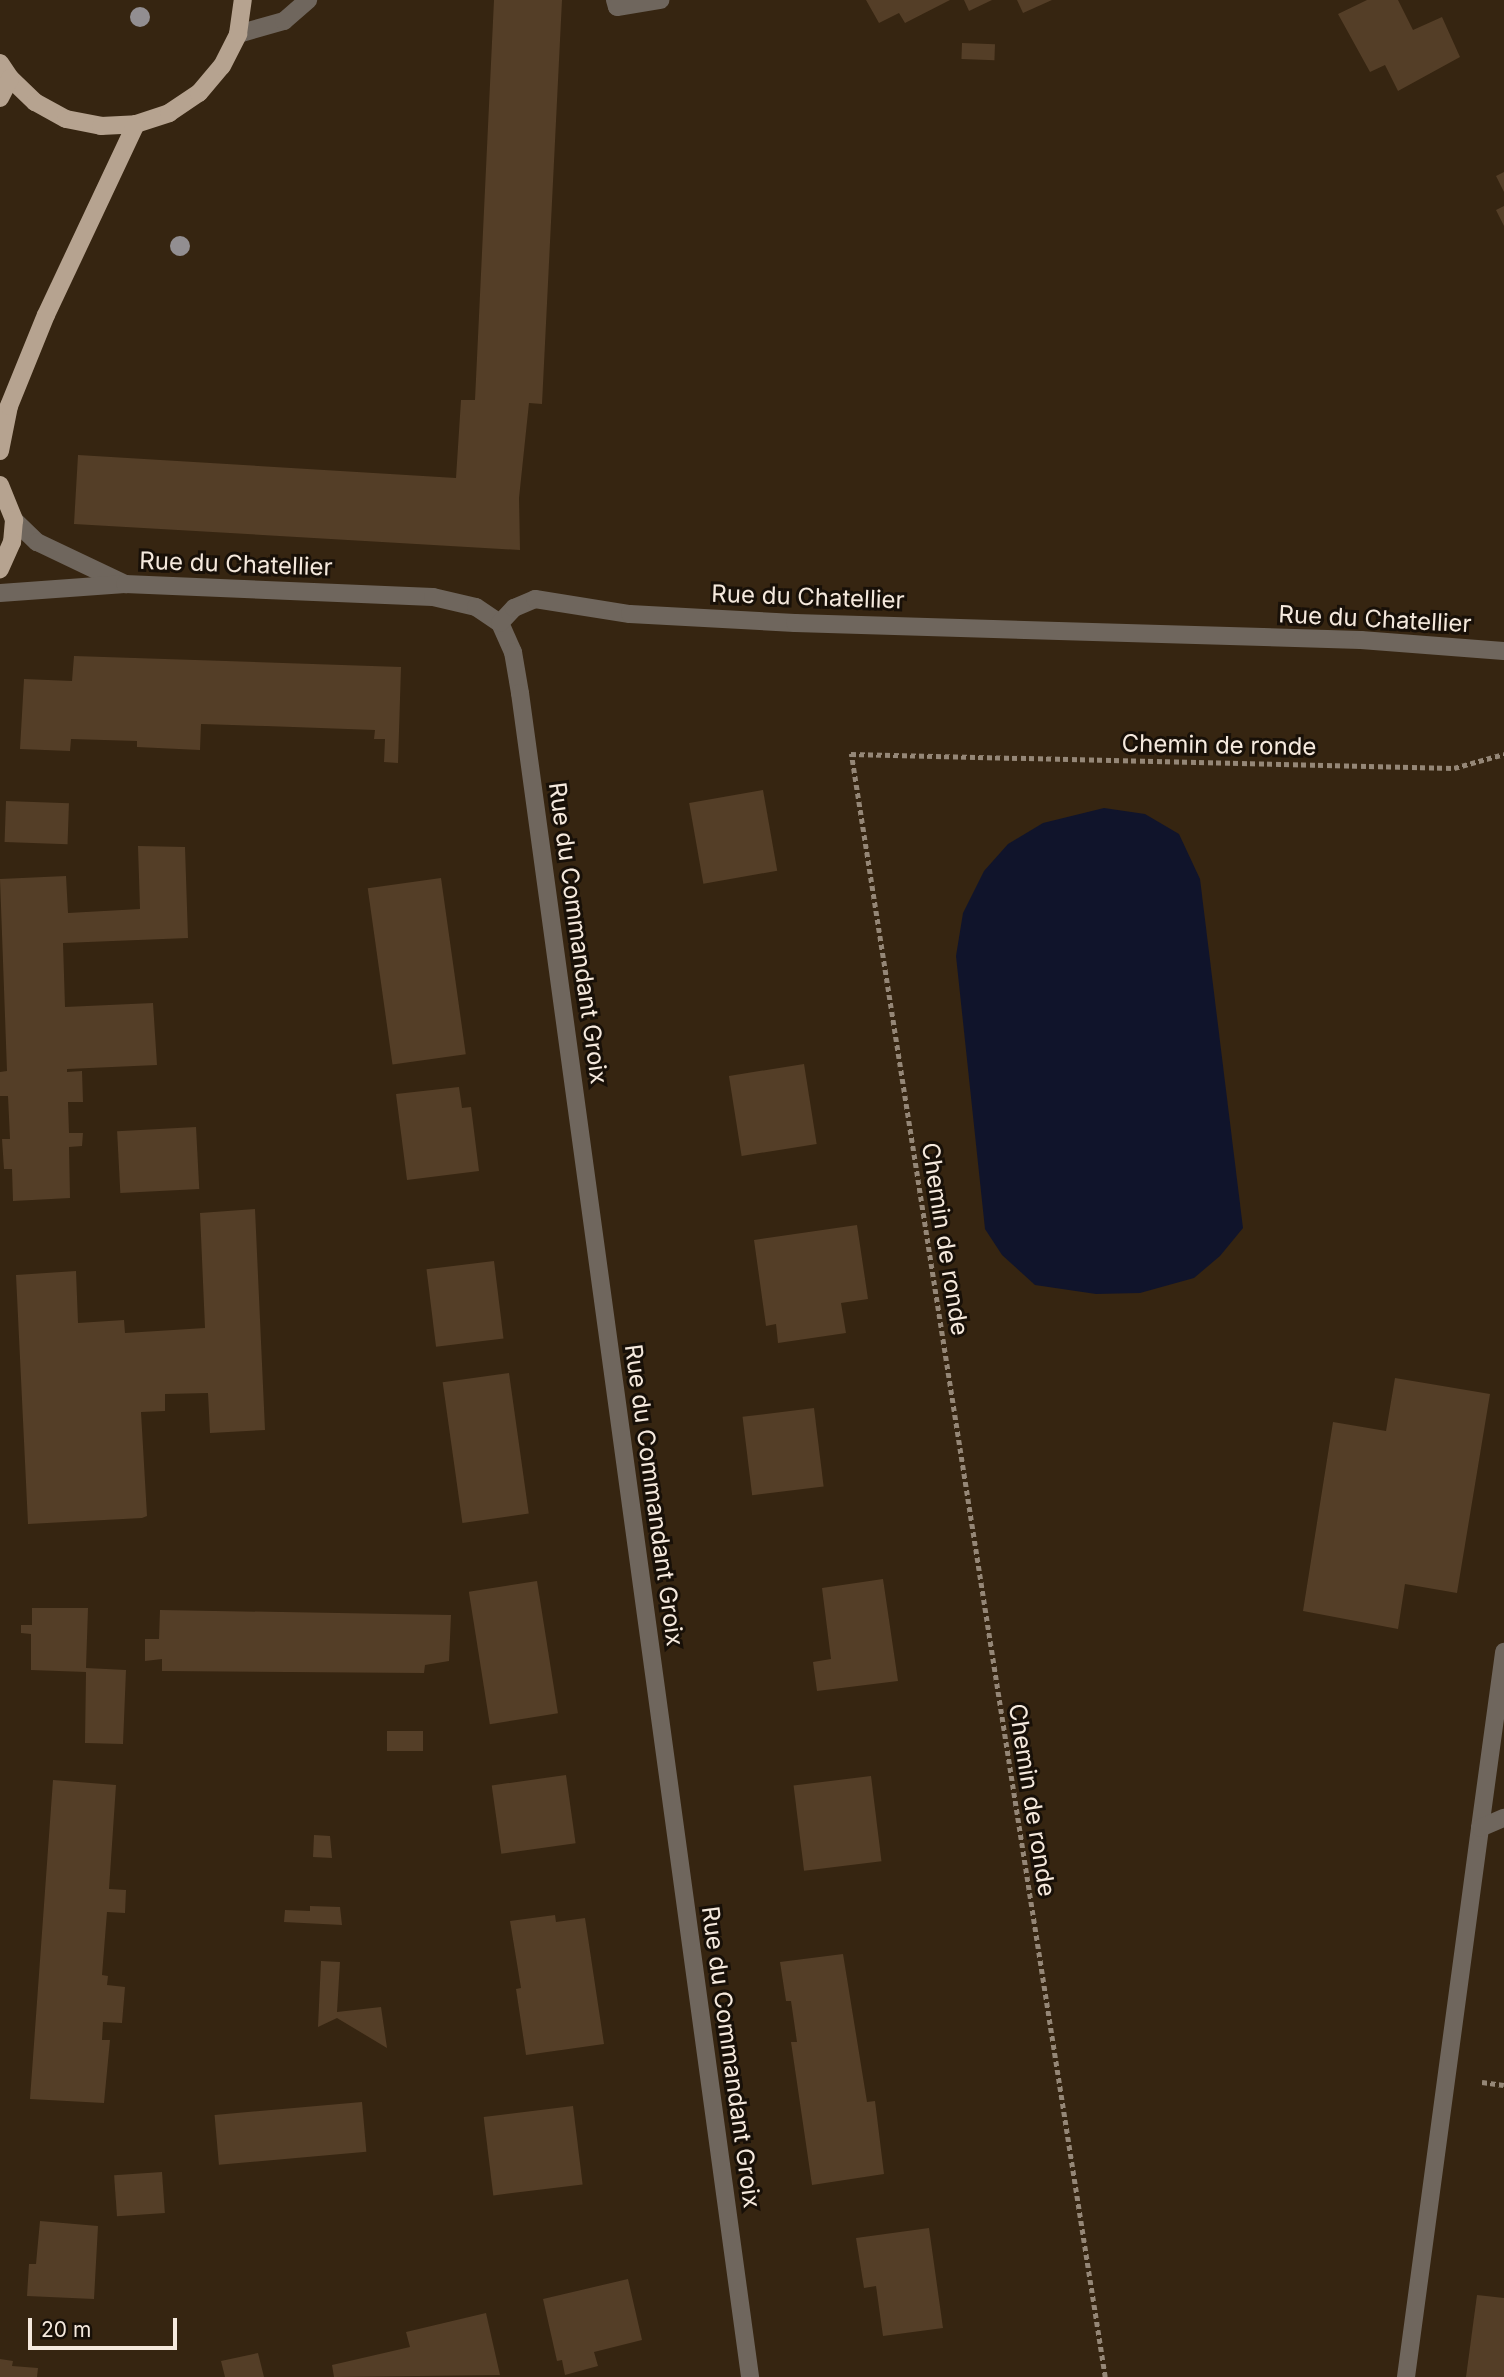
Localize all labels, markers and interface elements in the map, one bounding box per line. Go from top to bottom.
street label: Rue du Chatellier [139,546,333,582]
street label: Rue du Chatellier [711,579,905,615]
street label: Rue du Chatellier [1278,600,1472,638]
street label: Chemin de ronde [1121,729,1317,761]
street label: Rue du Commandant Groix [543,780,613,1086]
street label: Chemin de ronde [916,1141,974,1337]
street label: Rue du Commandant Groix [619,1342,689,1648]
street label: Chemin de ronde [1003,1702,1061,1898]
street label: Rue du Commandant Groix [696,1904,766,2210]
scale bar [32,2304,180,2348]
text: 20 m [41,2317,91,2342]

